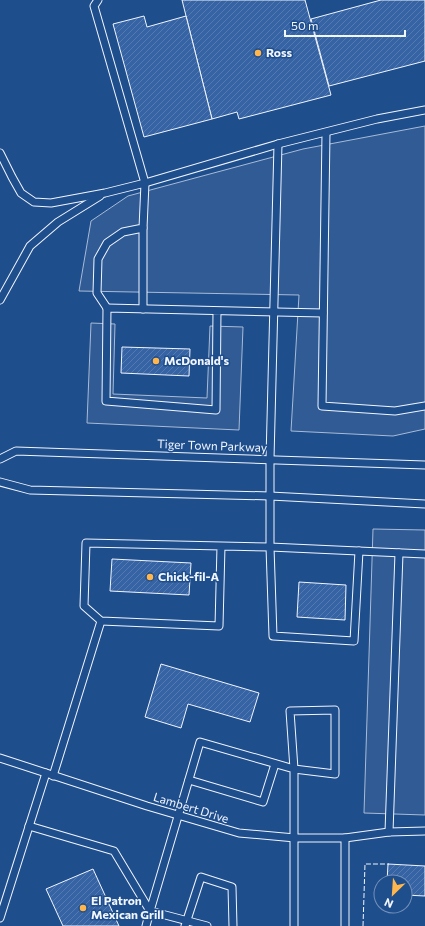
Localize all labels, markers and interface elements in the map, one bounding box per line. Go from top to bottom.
scale bar [285,12,405,38]
text: 50 m [291,18,319,32]
place label: Ross [266,45,292,59]
marker: Ross [253,48,263,58]
place label: McDonald's [164,353,230,367]
marker: McDonald's [151,356,161,366]
street label: Tiger Town Parkway [157,436,267,454]
place label: Chick-fil-A [158,569,219,583]
marker: Chick-fil-A [145,572,155,582]
street label: Lambert Drive [152,789,231,825]
north arrow [373,874,413,914]
place label: El Patron Mexican Grill [91,893,164,921]
text: N [382,896,395,911]
marker: El Patron Mexican Grill [78,903,88,913]

